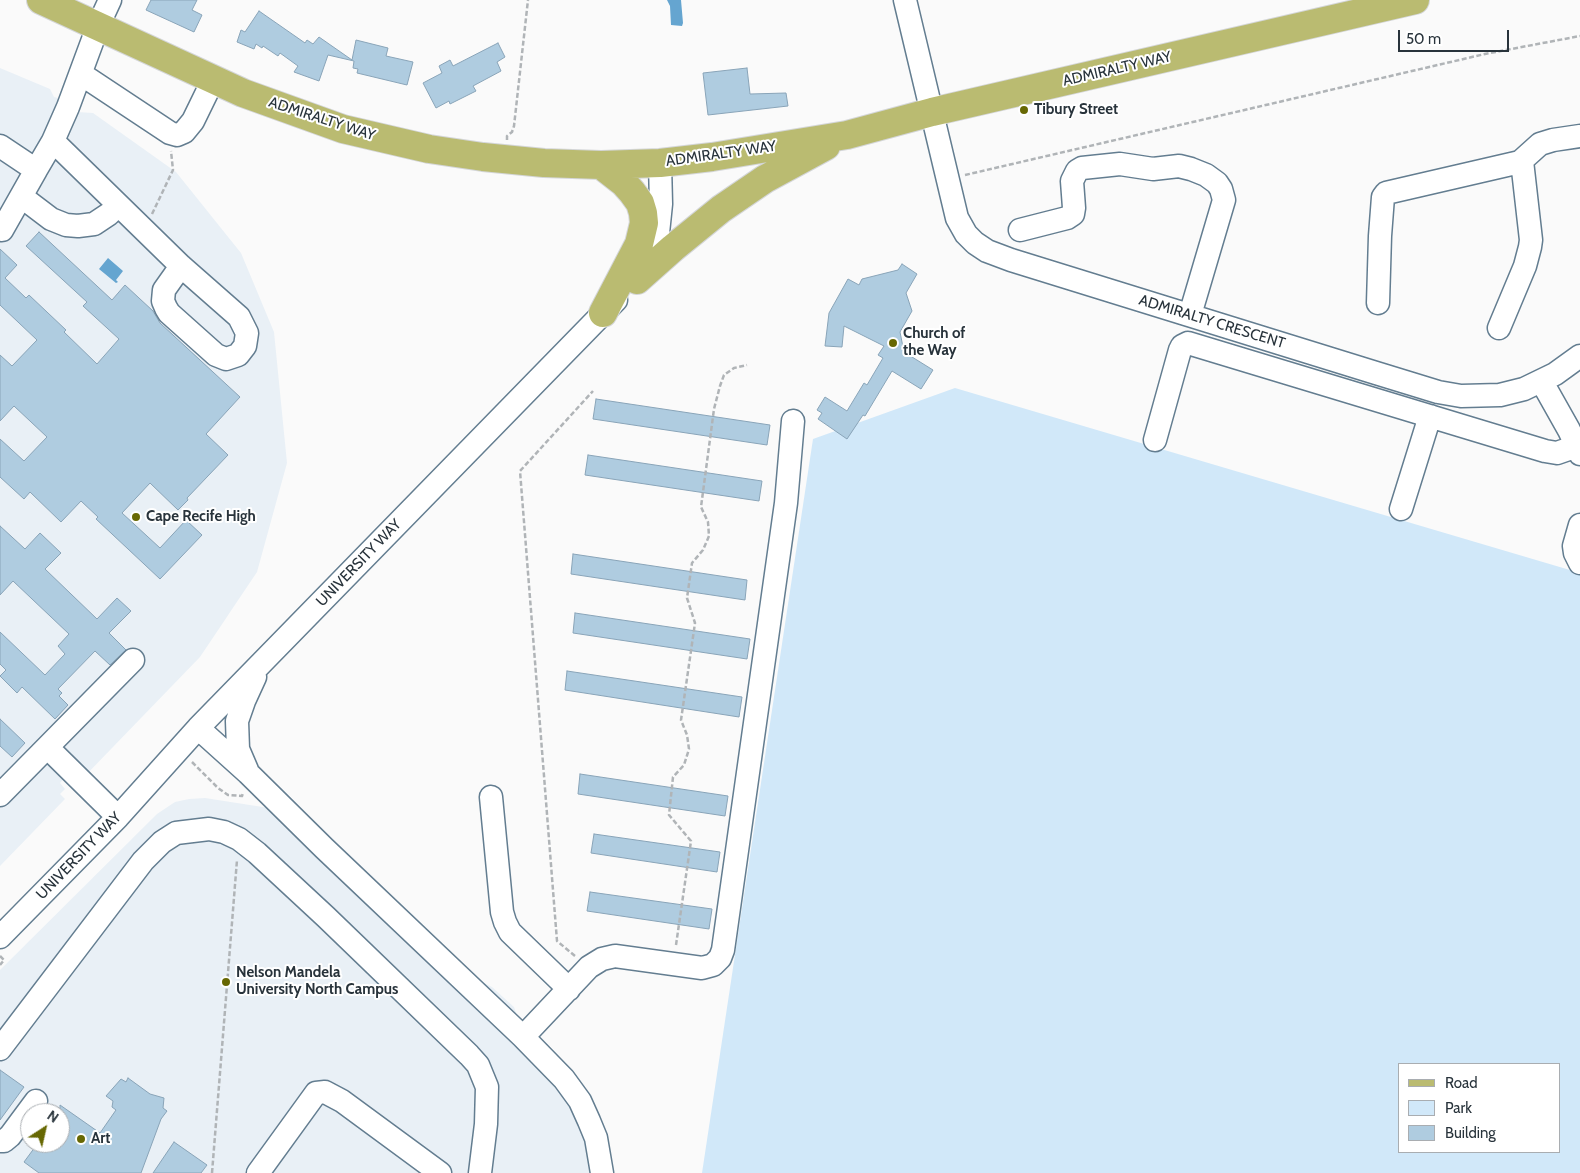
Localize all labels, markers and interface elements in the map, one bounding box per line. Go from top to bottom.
scale bar [1400,20,1511,52]
text: 50 m [1406,30,1441,48]
street label: ADMIRALTY WAY [1061,48,1173,90]
street label: ADMIRALTY WAY [266,93,378,145]
place label: Tibury Street [1034,101,1118,119]
marker: Tibury Street [1018,104,1030,116]
street label: ADMIRALTY WAY [665,137,777,171]
street label: ADMIRALTY CRESCENT [1137,291,1287,353]
place label: Church of the Way [903,325,965,360]
marker: Church of the Way [887,337,899,349]
place label: Cape Recife High [146,508,256,526]
marker: Cape Recife High [130,511,142,523]
street label: UNIVERSITY WAY [313,516,405,610]
street label: UNIVERSITY WAY [33,809,125,903]
place label: Nelson Mandela University North Campus [236,964,398,999]
marker: Nelson Mandela University North Campus [220,976,232,988]
legend [1398,1063,1560,1153]
text: Road [1445,1074,1478,1092]
text: Park [1445,1099,1472,1117]
north arrow [20,1103,70,1153]
text: N [44,1106,62,1127]
text: Building [1445,1124,1496,1142]
place label: Art [91,1130,110,1148]
marker: Art [75,1133,87,1145]

